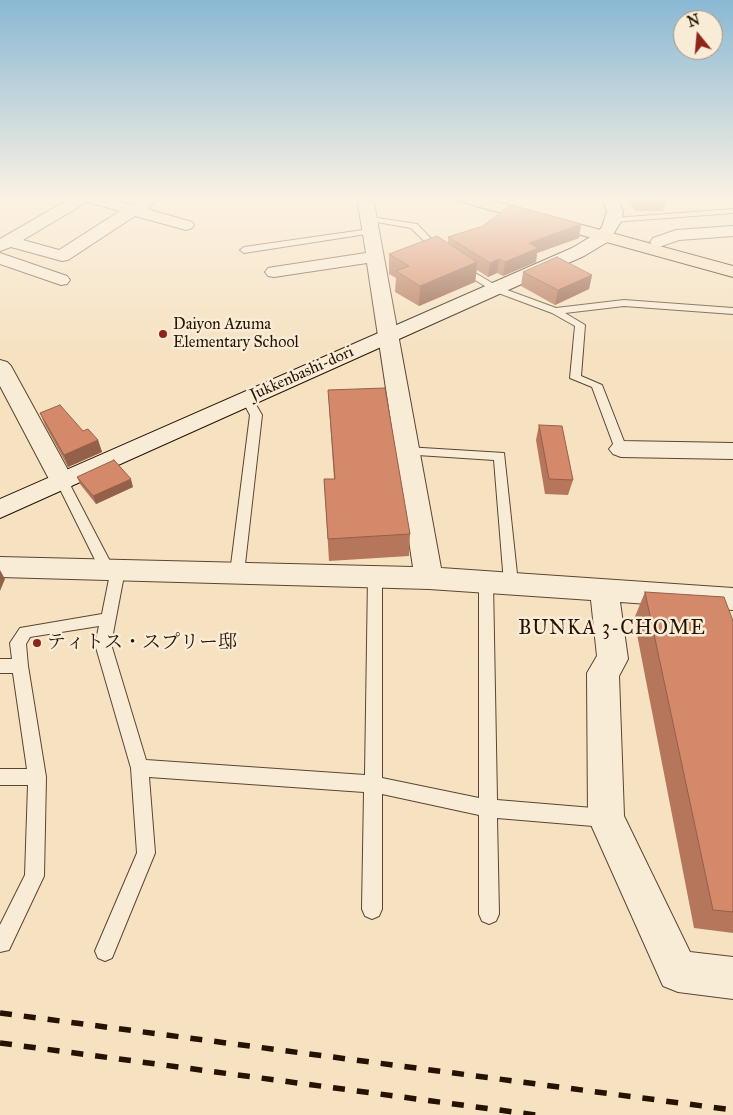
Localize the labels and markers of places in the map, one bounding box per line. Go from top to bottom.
place label: Daiyon Azuma Elementary School [173,315,299,353]
marker: Daiyon Azuma Elementary School [157,328,169,340]
place label: ティトス・スプリー邸 [47,632,237,654]
marker: ティトス・スプリー邸 [31,637,43,649]

